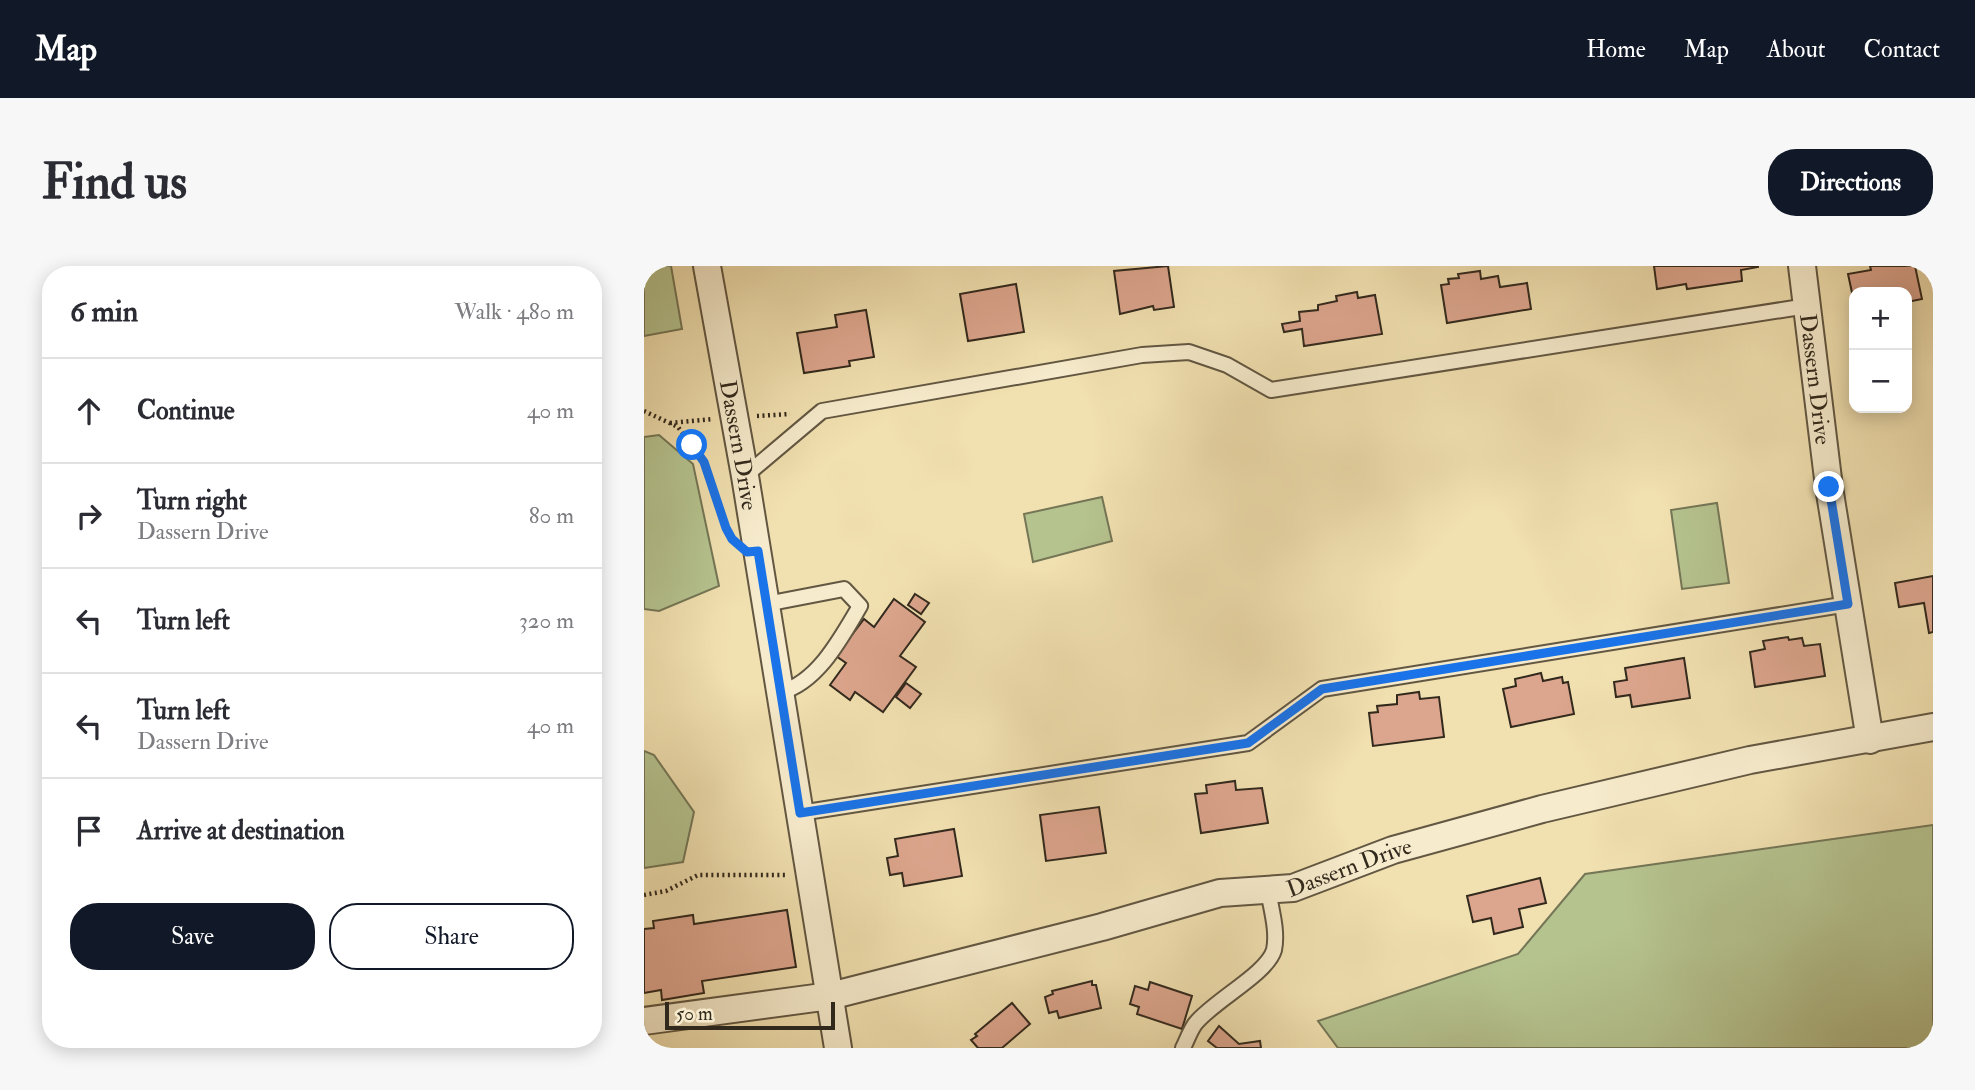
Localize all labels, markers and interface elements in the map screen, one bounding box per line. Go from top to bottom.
text: Map [35,29,97,70]
text: Home [1586,34,1646,65]
text: Map [1684,34,1729,65]
text: About [1767,34,1826,65]
text: Contact [1864,34,1940,65]
button: Directions [1768,149,1933,216]
text: Find us [42,152,187,213]
map controls [1849,287,1912,413]
button: + [1849,287,1912,350]
text: 6 min [70,293,138,330]
text: Walk · 480 m [454,297,574,326]
street label: Dassern Drive [1793,312,1838,447]
button: − [1849,350,1912,413]
street label: Dassern Drive [713,378,764,513]
icon: ahead [70,392,108,430]
text: Continue [137,395,235,427]
text: 40 m [527,396,574,425]
route start [676,429,707,460]
route end [1813,471,1844,502]
text: Turn right [137,485,247,517]
icon: right [70,497,108,535]
text: 80 m [529,501,574,530]
text: Dassern Drive [137,517,269,546]
icon: left [70,602,108,640]
text: Turn left [137,605,230,637]
text: 320 m [519,606,574,635]
text: Turn left [137,695,230,727]
icon: left [70,707,108,745]
text: 40 m [527,711,574,740]
text: Dassern Drive [137,727,269,756]
icon: arrive [70,812,108,850]
text: Arrive at destination [137,815,345,847]
street label: Dassern Drive [1282,831,1415,904]
button: Save [70,903,315,970]
button: Share [329,903,574,970]
scale bar [665,999,835,1031]
text: 50 m [676,1002,713,1026]

